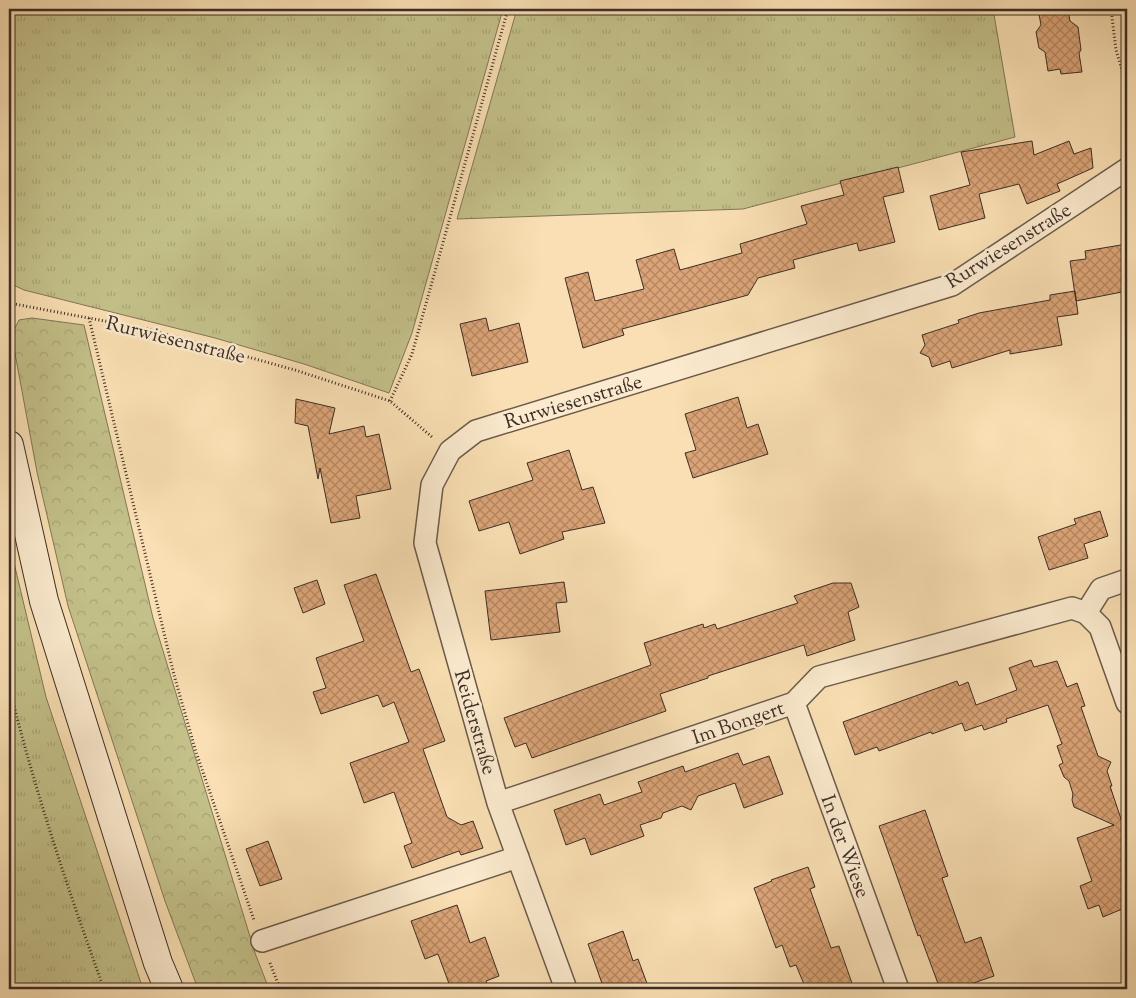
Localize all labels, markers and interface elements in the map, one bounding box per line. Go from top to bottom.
street label: Rurwiesenstraße [941,197,1078,297]
street label: Rurwiesenstraße [103,310,248,373]
street label: Rurwiesenstraße [501,369,646,438]
street label: Reiderstraße [445,667,502,779]
street label: Im Bongert [689,695,789,754]
street label: In der Wiese [812,791,876,903]

